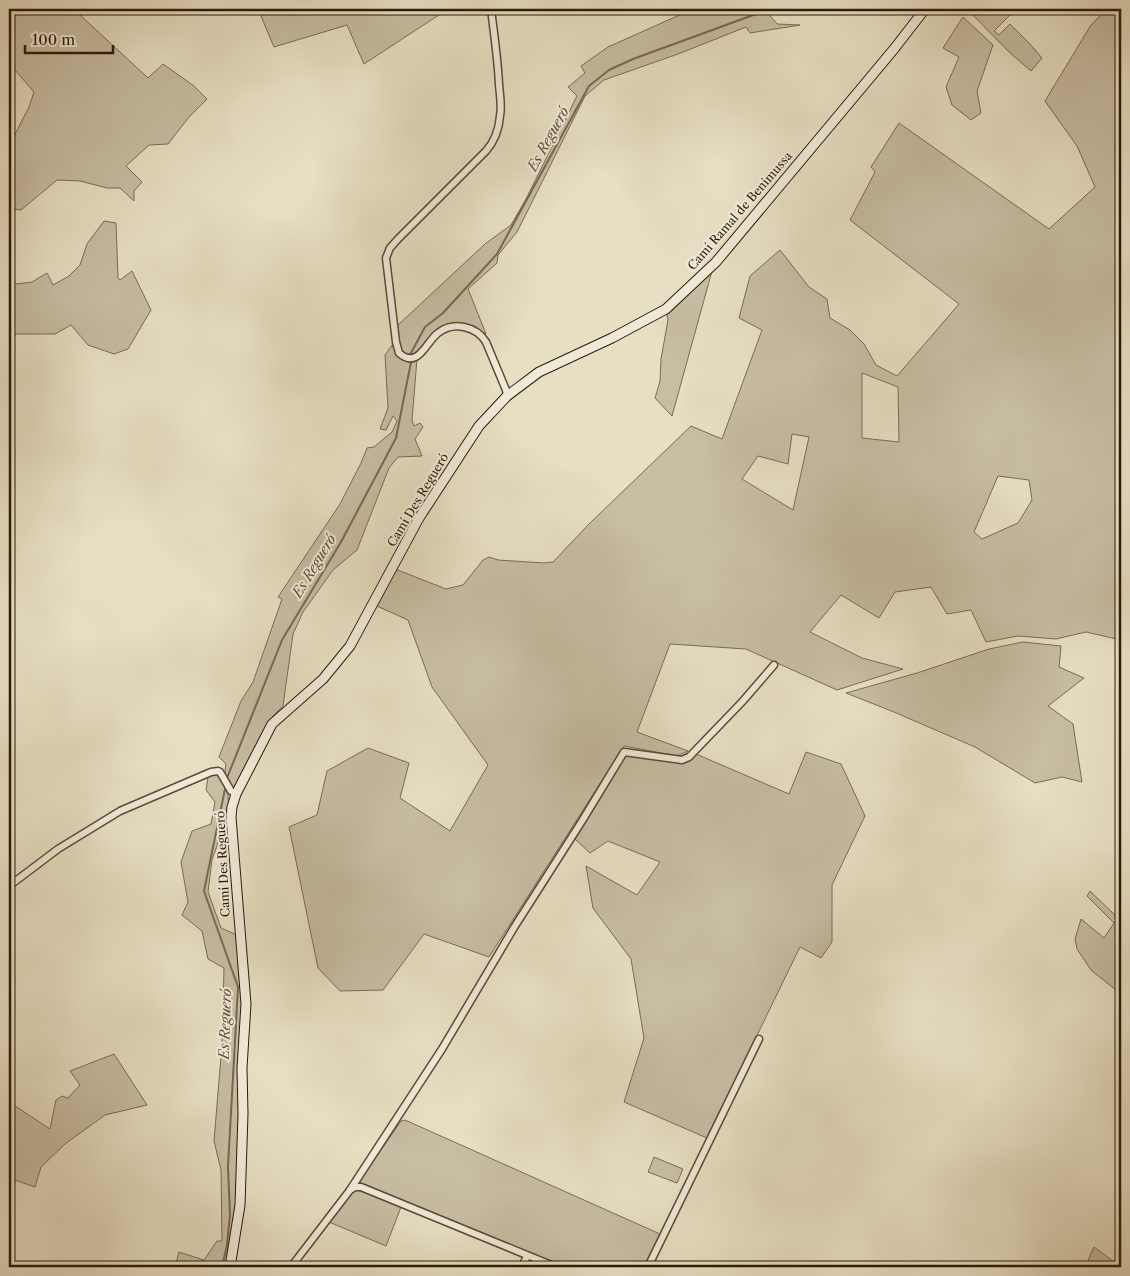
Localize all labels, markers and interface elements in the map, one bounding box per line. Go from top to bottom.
scale bar [25,22,112,54]
text: 100 m [32,30,75,49]
water label: Es Regueró [523,104,573,175]
street label: Camí Ramal de Benimussa [684,148,796,273]
street label: Camí Des Regueró [384,450,451,549]
water label: Es Regueró [288,531,340,602]
street label: Camí Des Regueró [212,810,233,918]
water label: Es Regueró [215,988,235,1061]

